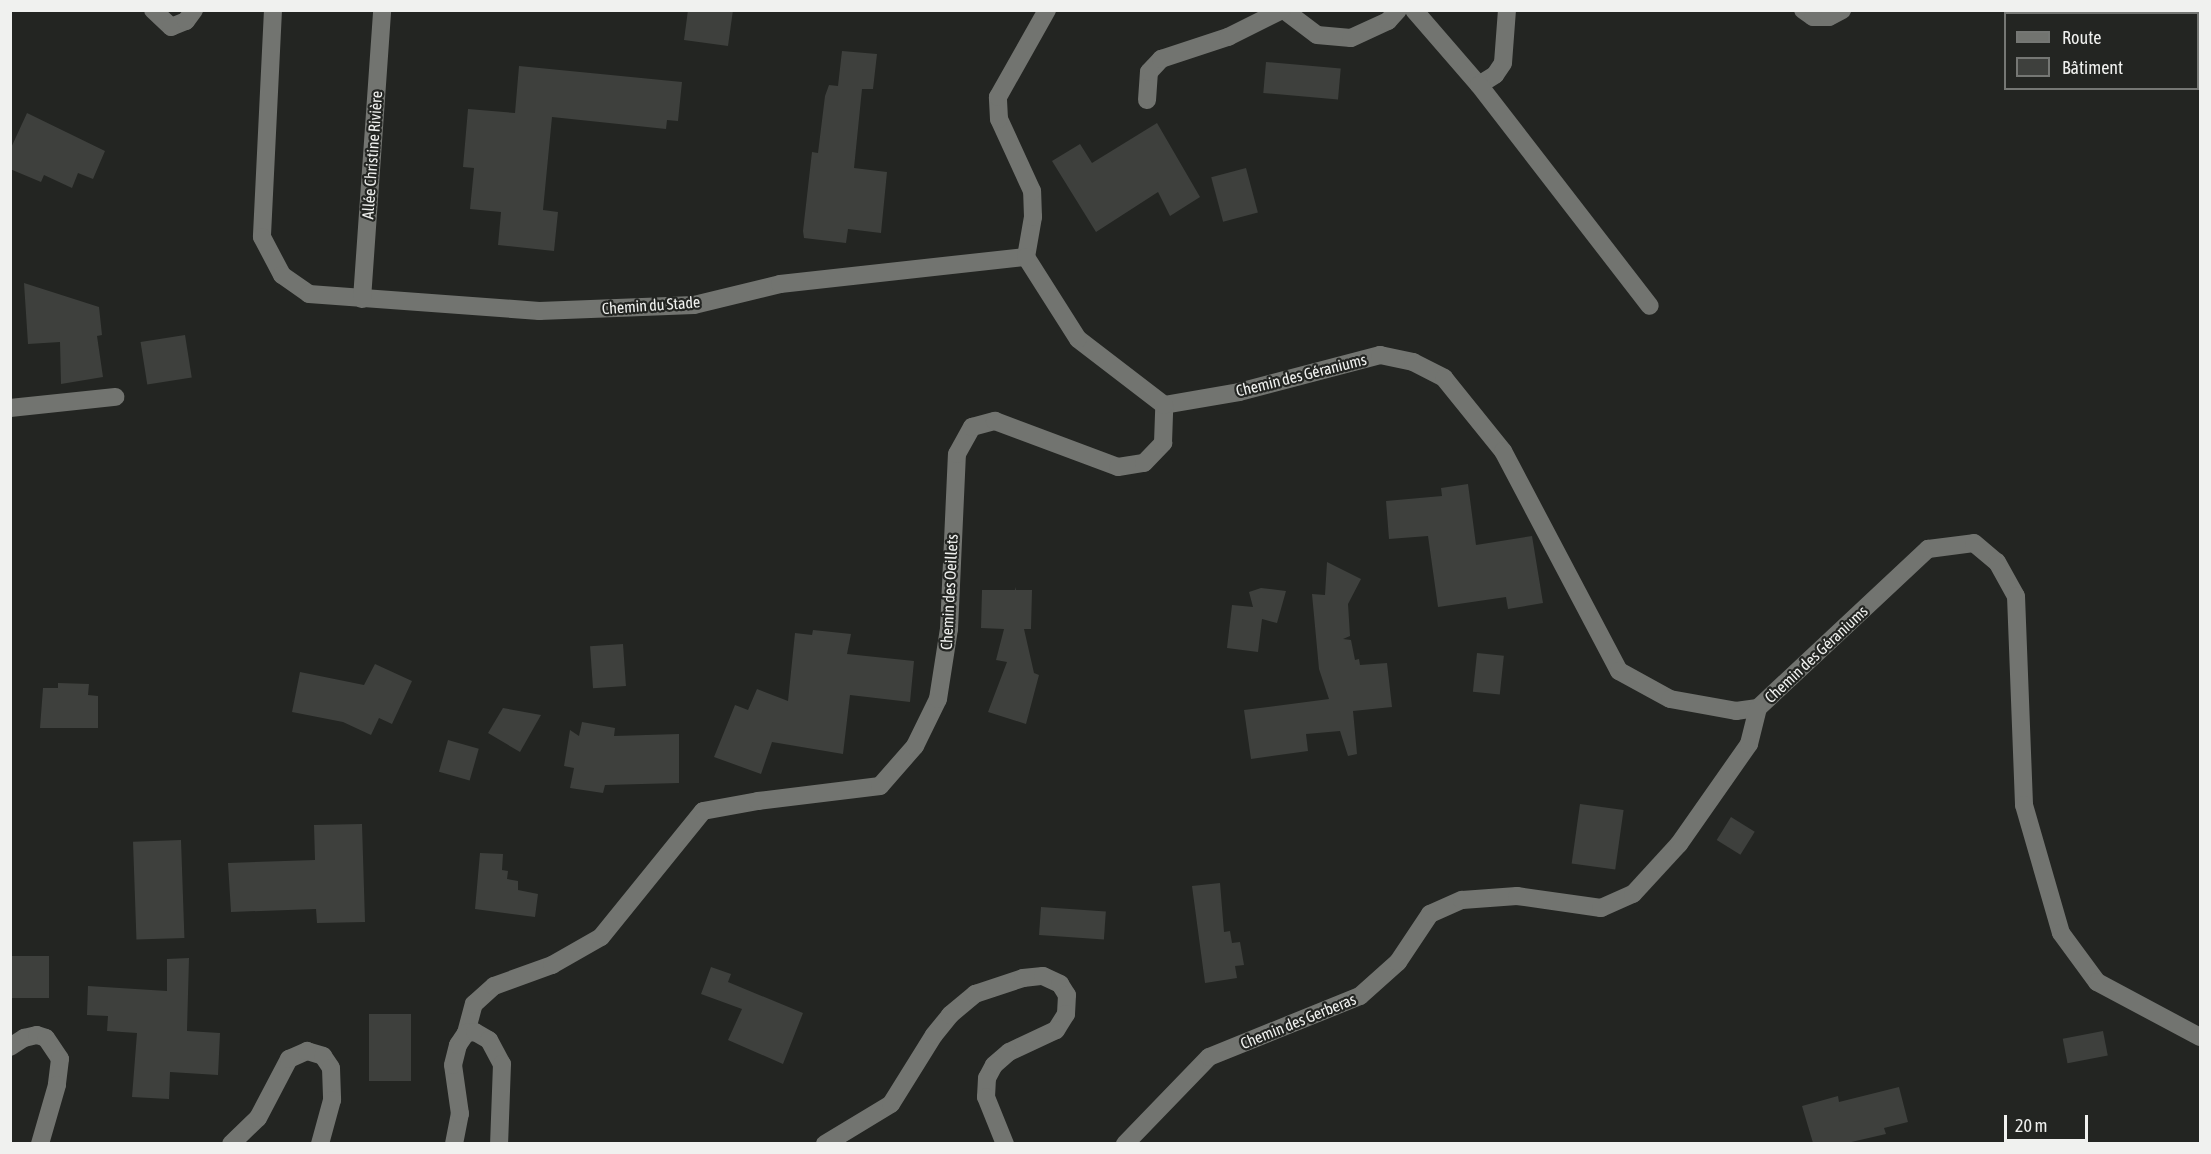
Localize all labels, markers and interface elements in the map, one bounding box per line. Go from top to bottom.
legend [2004,12,2199,90]
text: Route [2062,27,2101,48]
text: Bâtiment [2062,57,2123,78]
street label: Allée Christine Rivière [358,90,386,220]
street label: Chemin du Stade [601,292,701,318]
street label: Chemin des Géraniums [1234,349,1368,401]
street label: Chemin des Oeillets [936,533,962,651]
street label: Chemin des Géraniums [1760,601,1872,707]
street label: Chemin des Gerberas [1237,989,1359,1053]
scale bar [2007,1103,2091,1141]
text: 20 m [2015,1115,2047,1136]

